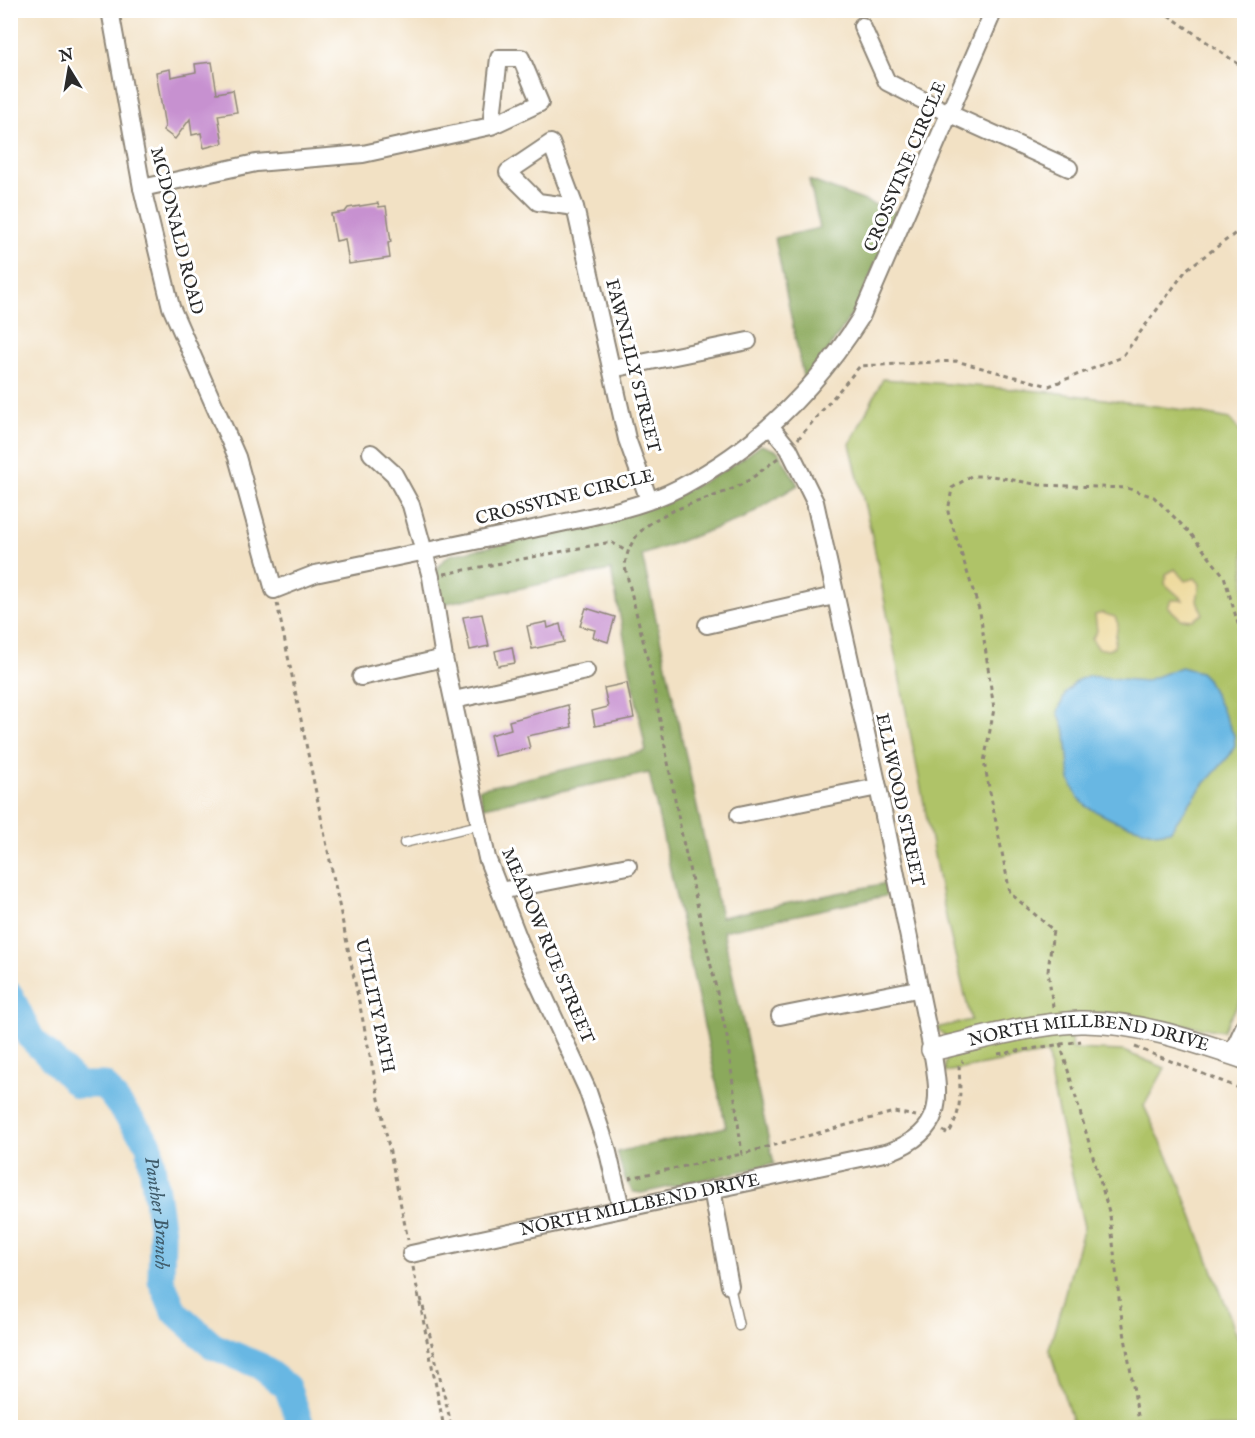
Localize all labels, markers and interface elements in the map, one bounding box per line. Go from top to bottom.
north arrow [39,39,99,99]
text: N [57,45,75,68]
street label: CROSSVINE CIRCLE [860,78,952,256]
street label: MCDONALD ROAD [144,145,208,317]
street label: FAWNLILY STREET [599,277,665,455]
street label: CROSSVINE CIRCLE [473,465,657,531]
street label: ELLWOOD STREET [869,711,929,889]
street label: MEADOW RUE STREET [495,845,599,1047]
street label: UTILITY PATH [349,937,399,1075]
street label: NORTH MILLBEND DRIVE [966,1010,1212,1057]
water label: Panther Branch [138,1155,175,1270]
street label: NORTH MILLBEND DRIVE [518,1168,762,1242]

